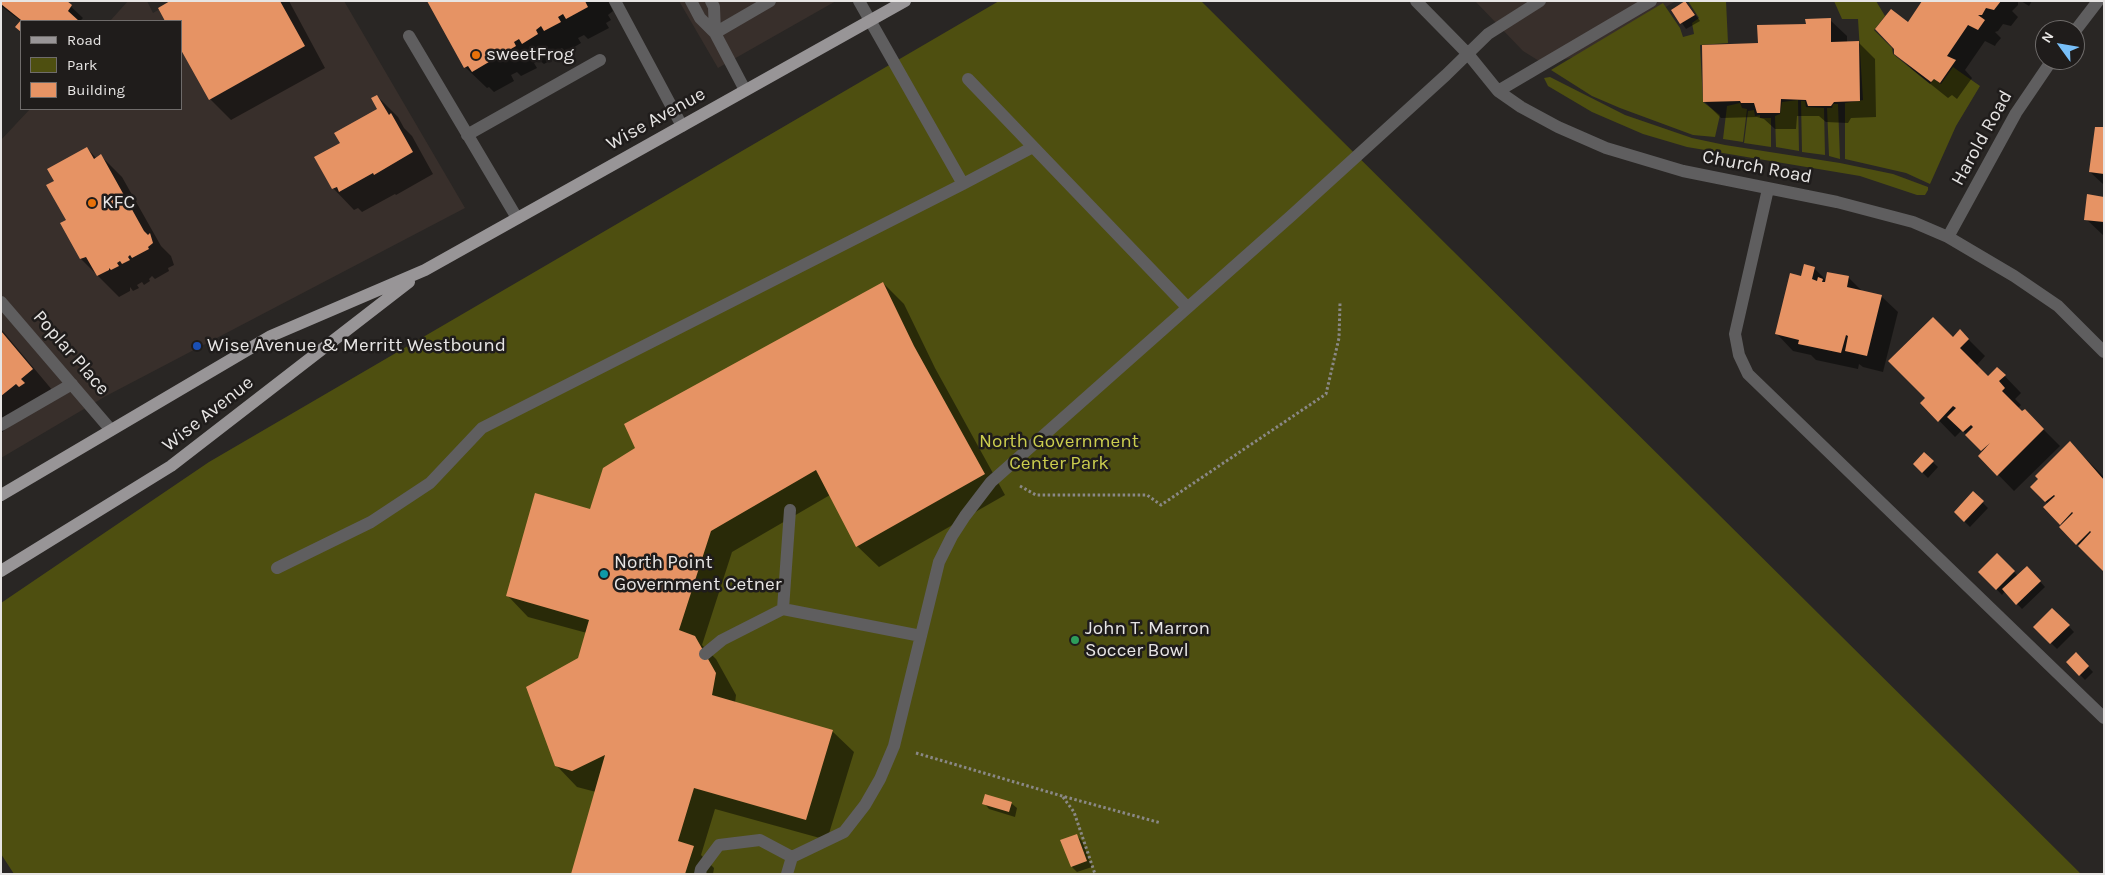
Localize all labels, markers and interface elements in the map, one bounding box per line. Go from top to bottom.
legend [20,20,182,110]
north arrow [2035,20,2085,70]
text: N [2038,29,2058,46]
text: Road [67,31,102,49]
place label: sweetFrog [486,44,574,66]
marker: sweetFrog [470,49,482,61]
text: Park [67,56,97,74]
text: Building [67,81,125,99]
street label: Wise Avenue [603,83,709,155]
street label: Harold Road [1947,86,2017,190]
street label: Church Road [1700,145,1814,189]
place label: KFC [102,192,135,214]
marker: KFC [86,197,98,209]
street label: Poplar Place [28,306,114,400]
place label: Wise Avenue & Merritt Westbound [207,335,506,357]
marker: Wise Avenue & Merritt Westbound [191,340,203,352]
street label: Wise Avenue [158,371,258,457]
park label: North Government Center Park [979,431,1139,475]
place label: North Point Government Cetner [614,552,782,596]
marker: North Point Government Cetner [598,568,610,580]
place label: John T. Marron Soccer Bowl [1085,618,1210,662]
marker: John T. Marron Soccer Bowl [1069,634,1081,646]

